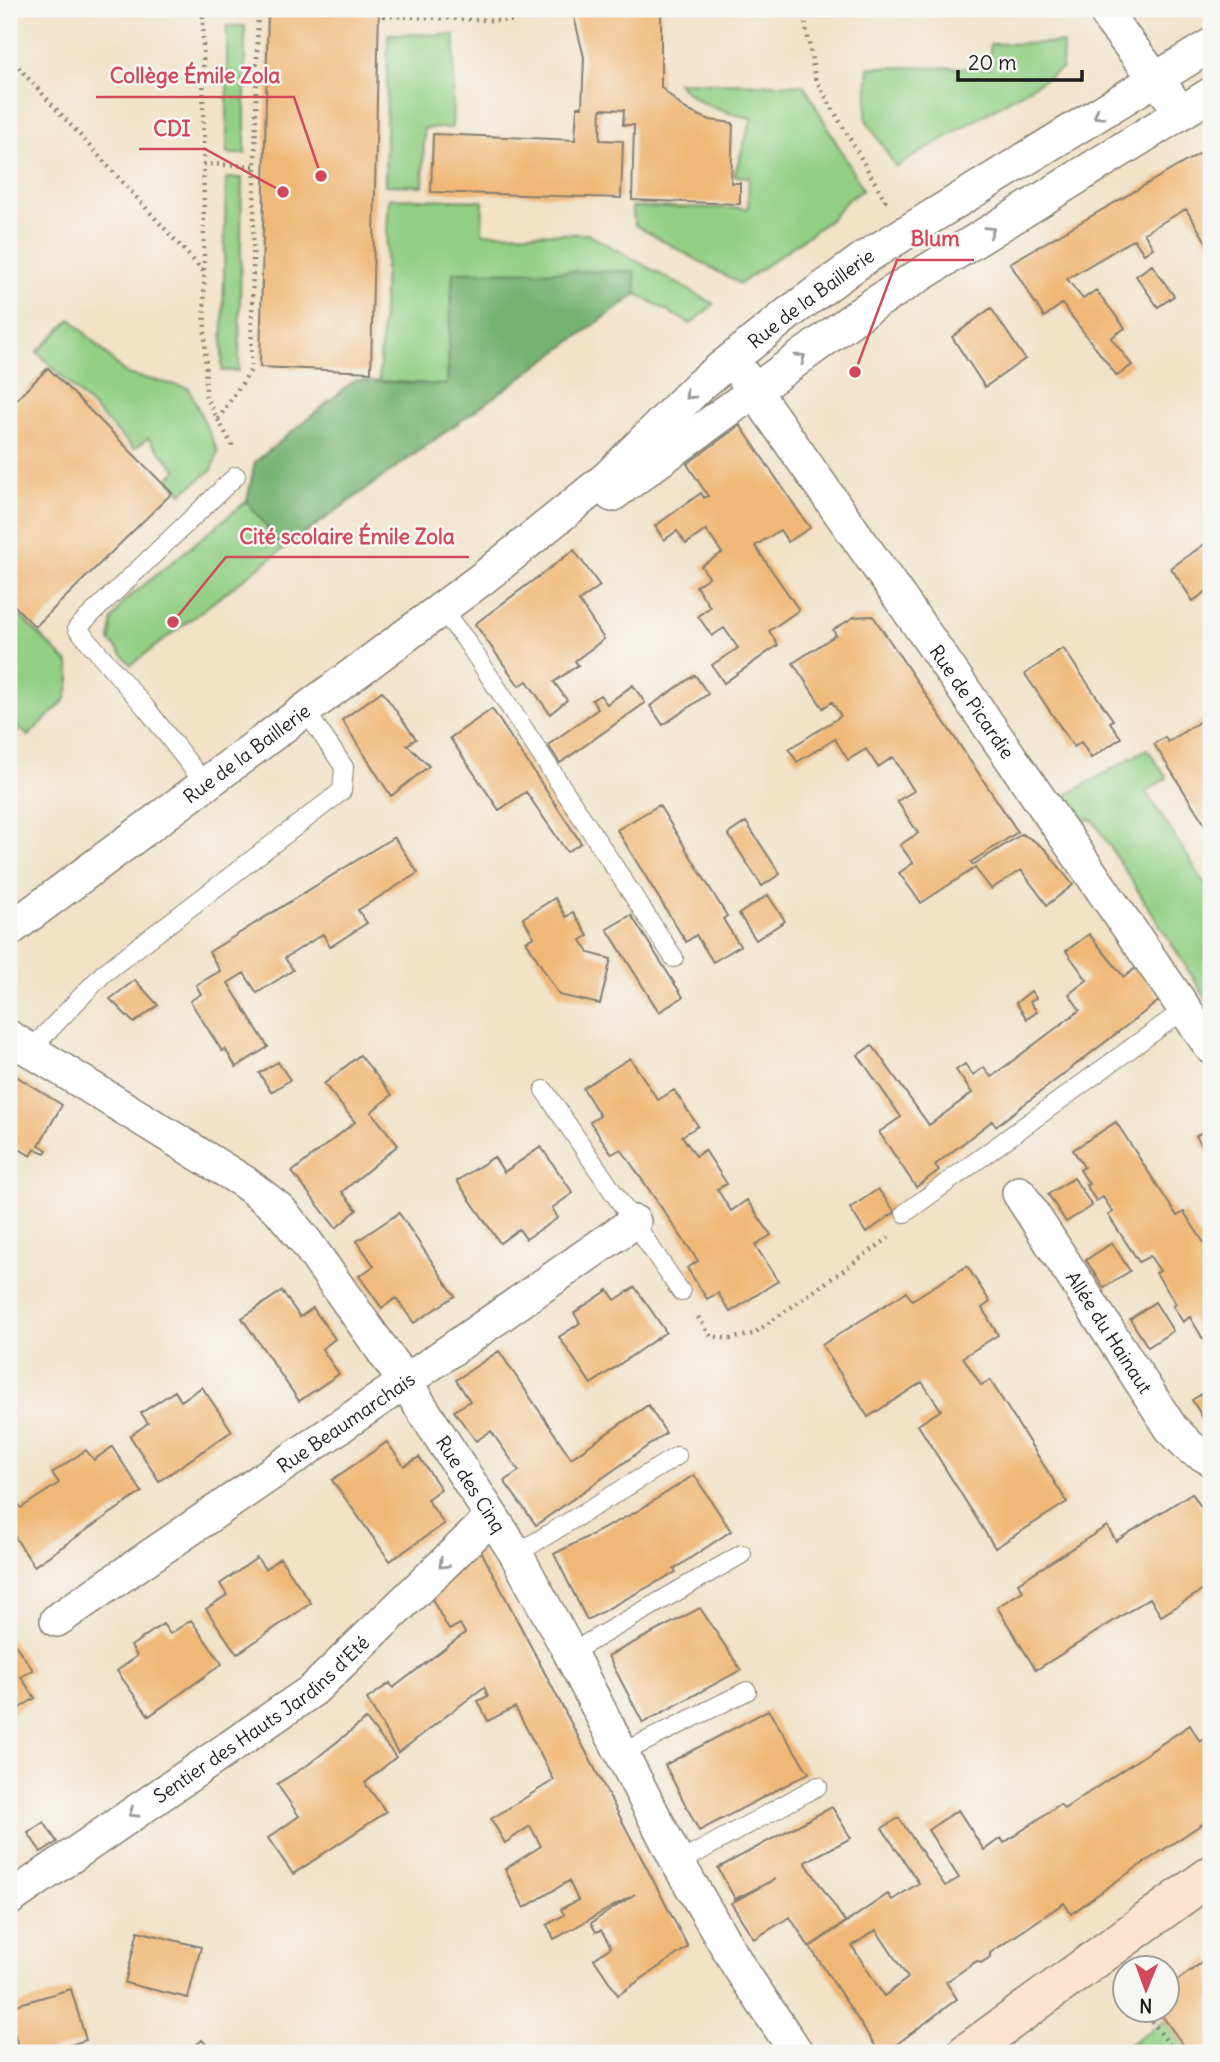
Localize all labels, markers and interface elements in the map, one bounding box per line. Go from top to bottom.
scale bar [958,38,1082,82]
text: 20 m [968,49,1017,76]
callout: Collège Émile Zola [96,55,294,97]
text: Collège Émile Zola [110,61,280,89]
one-way arrow [1093,106,1106,119]
callout: CDI [139,107,205,149]
text: CDI [153,115,191,142]
callout: Blum [897,218,974,260]
text: Blum [910,225,960,252]
one-way arrow [982,226,995,239]
street label: Rue de la Baillerie [743,243,878,354]
one-way arrow [793,353,806,366]
one-way arrow [685,387,698,400]
callout: Cité scolaire Émile Zola [226,515,469,557]
text: Cité scolaire Émile Zola [239,522,455,550]
street label: Rue de Picardie [924,640,1020,763]
street label: Rue de la Baillerie [178,699,315,808]
street label: Allée du Hainaut [1061,1267,1157,1398]
street label: Rue Beaumarchais [272,1367,420,1478]
street label: Rue des Cinq [431,1431,511,1537]
one-way arrow [439,1556,451,1568]
street label: Sentier des Hauts Jardins d'Eté [149,1630,374,1808]
one-way arrow [128,1805,141,1817]
north arrow [1112,1954,1182,2024]
text: N [1139,1994,1152,2018]

